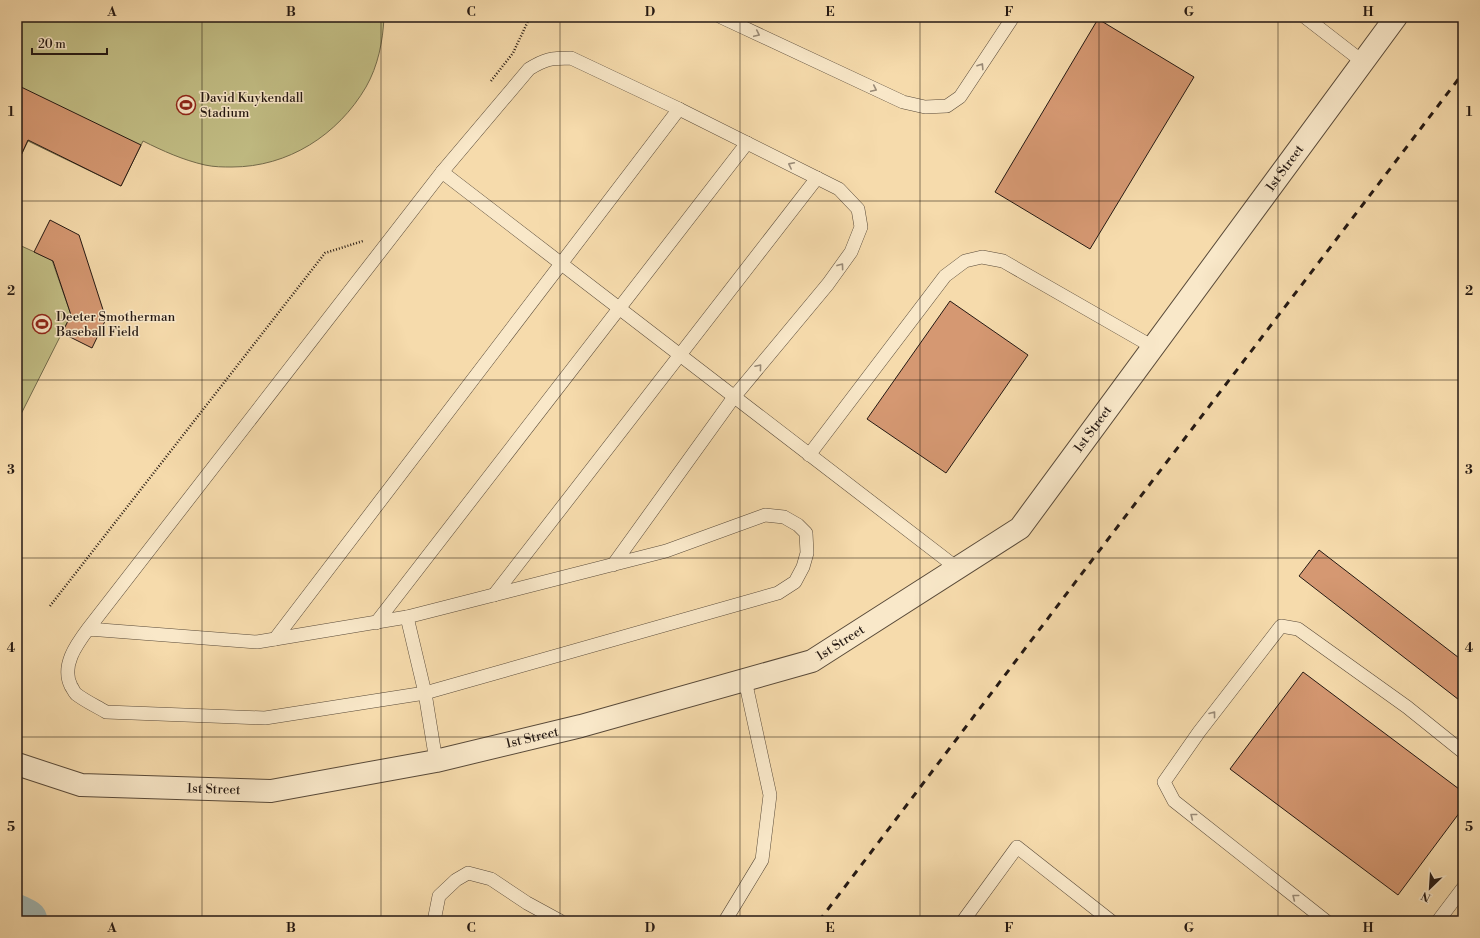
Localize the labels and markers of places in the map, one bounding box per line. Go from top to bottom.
place label: David Kuykendall Stadium [200,90,304,121]
sports icon: David Kuykendall Stadium [175,94,197,116]
place label: Deeter Smotherman Baseball Field [55,309,176,340]
sports icon: Deeter Smotherman Baseball Field [31,313,53,335]

